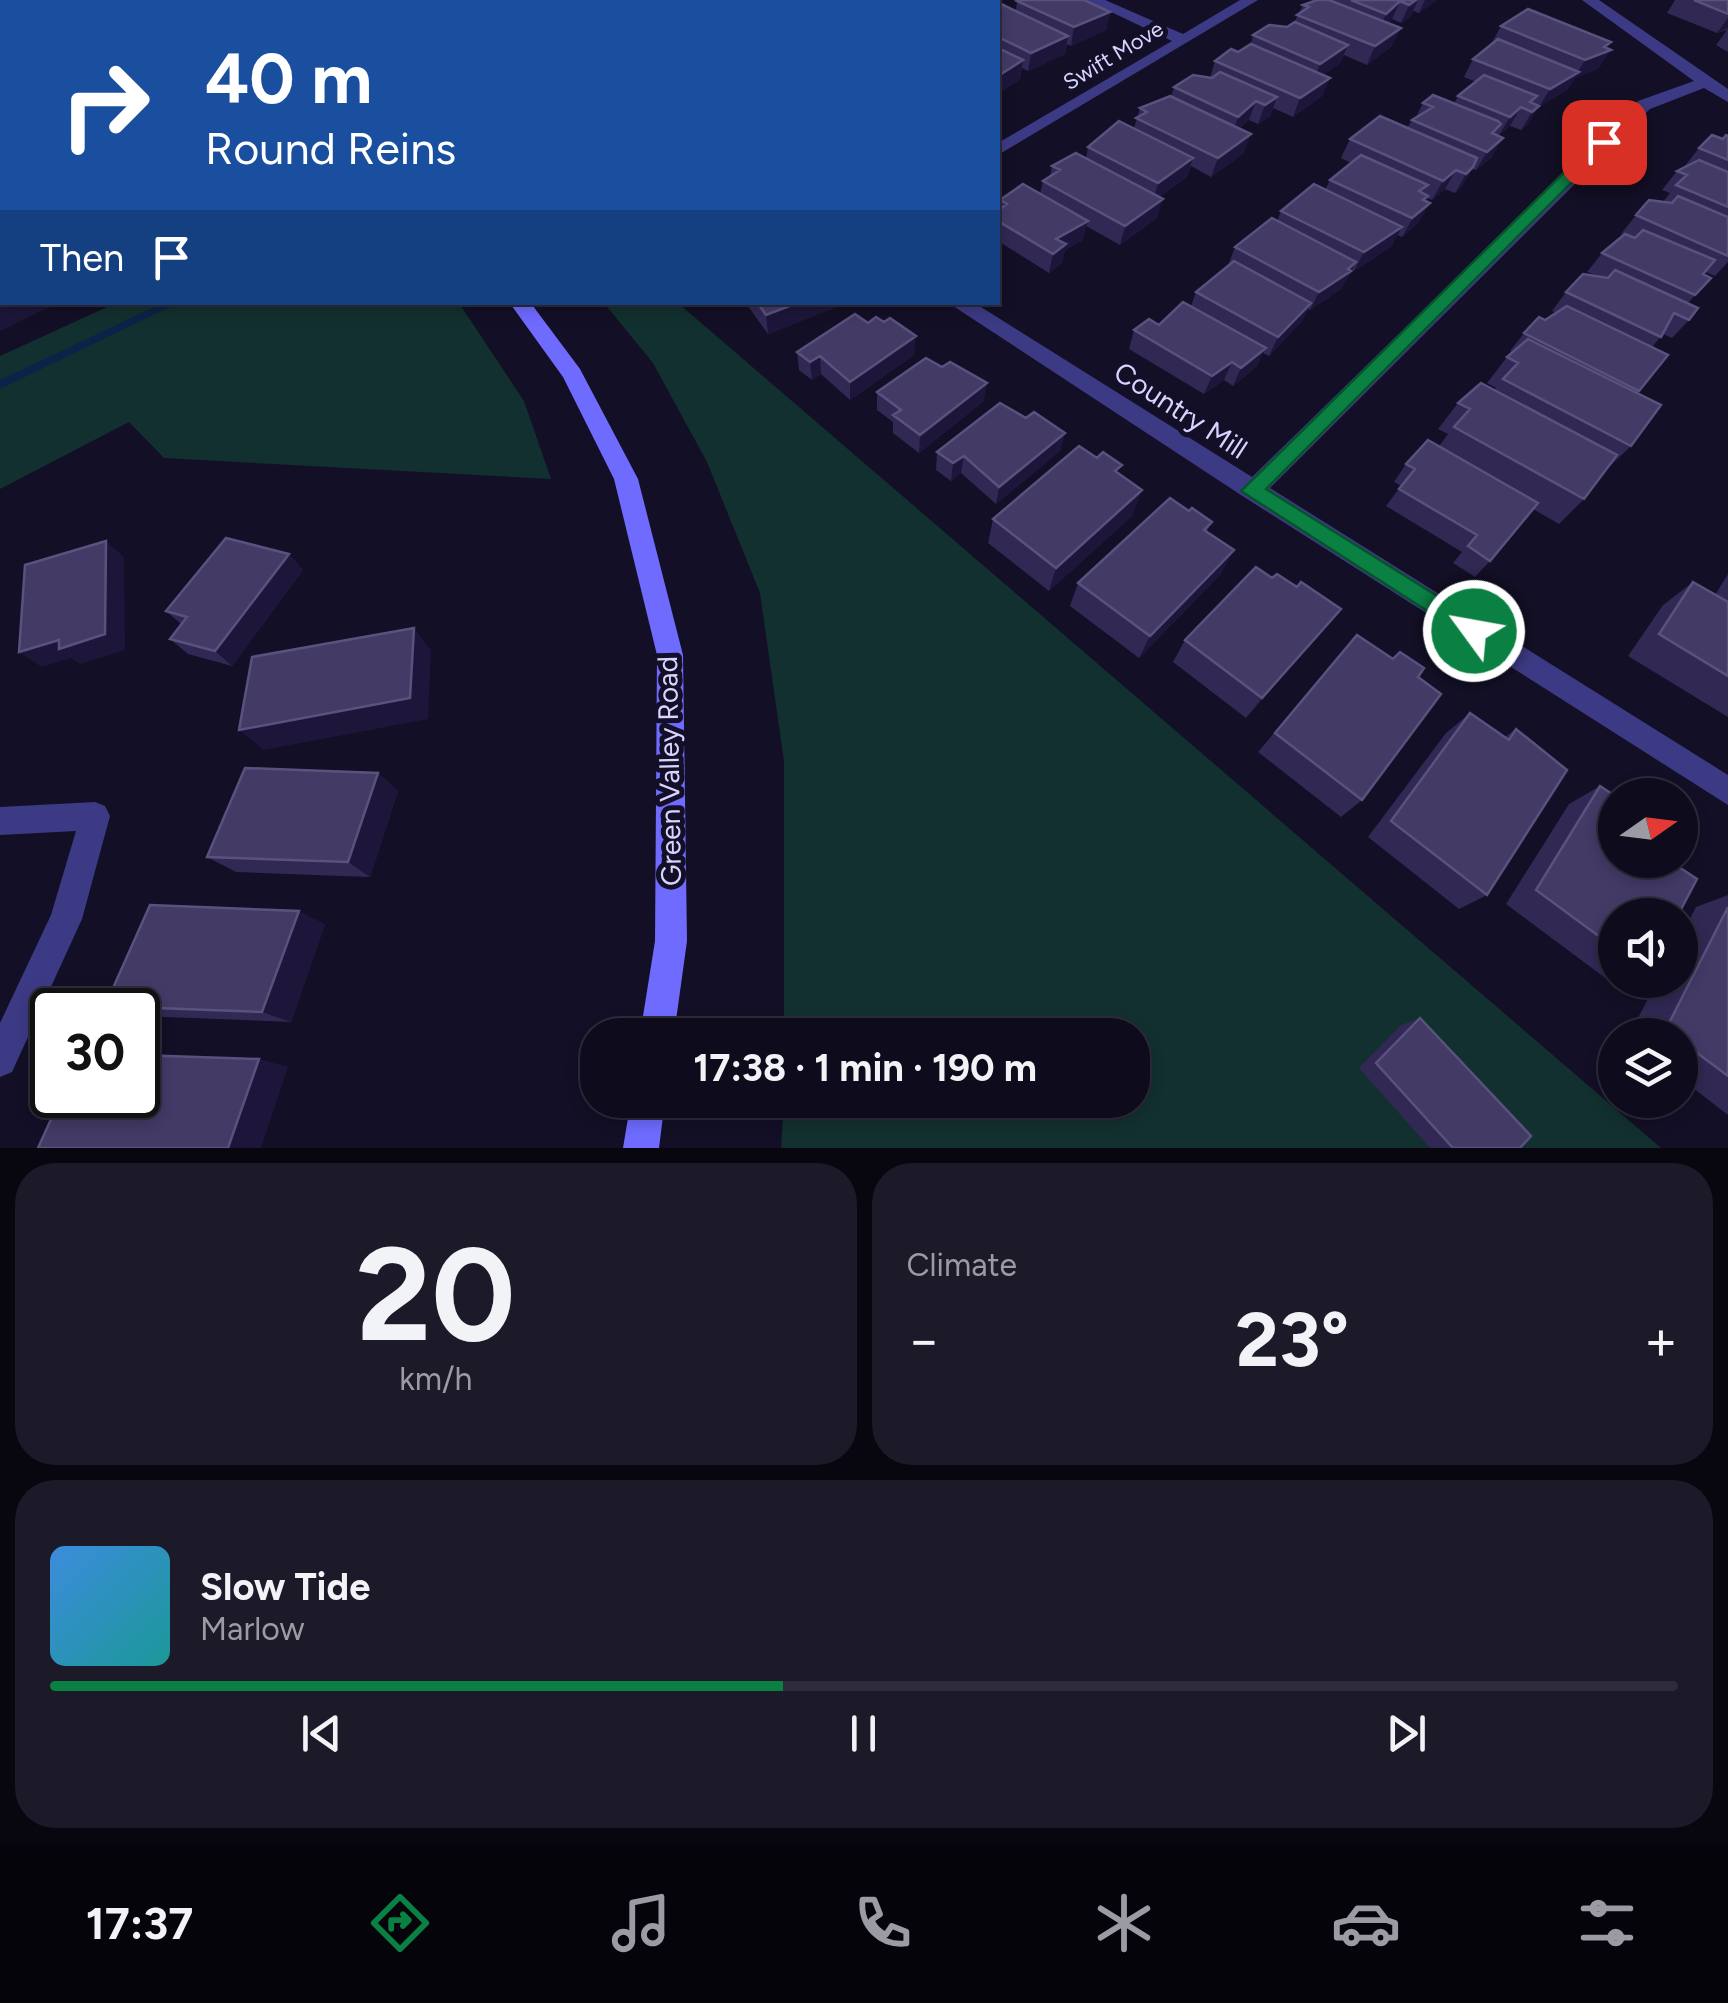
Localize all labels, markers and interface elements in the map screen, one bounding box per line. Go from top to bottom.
street label: Swift Move [1058,15,1168,96]
text: 40 m [205,36,372,121]
icon: right [40,40,170,170]
pin [1562,100,1647,185]
icon: arrive [1577,115,1632,170]
text: Round Reins [205,121,456,175]
icon: arrive [144,230,199,285]
text: Then [40,235,124,281]
street label: Country Mill [1108,354,1254,466]
position arrow [1422,579,1526,683]
street label: Green Valley Road [650,656,688,886]
north arrow [1598,778,1698,878]
map controls [1598,778,1698,1118]
button: sound [1598,898,1698,998]
speed limit sign: 30 [30,988,160,1118]
button: layers [1598,1018,1698,1118]
text: 17:38 · 1 min · 190 m [693,1045,1037,1091]
text: 20 [356,1217,516,1373]
text: Climate [907,1246,1017,1284]
text: 23° [1236,1295,1349,1385]
text: − [907,1307,941,1373]
text: + [1644,1307,1678,1373]
text: km/h [399,1360,472,1398]
text: Slow Tide [200,1564,370,1610]
text: Marlow [200,1610,304,1648]
icon: previous [294,1706,349,1761]
icon: pause [836,1706,891,1761]
icon: next [1379,1706,1434,1761]
icon: directions [365,1888,435,1958]
icon: music [606,1888,676,1958]
icon: phone [848,1888,918,1958]
icon: climate [1089,1888,1159,1958]
icon: car [1331,1888,1401,1958]
icon: filters [1572,1888,1642,1958]
text: 17:37 [86,1896,193,1950]

